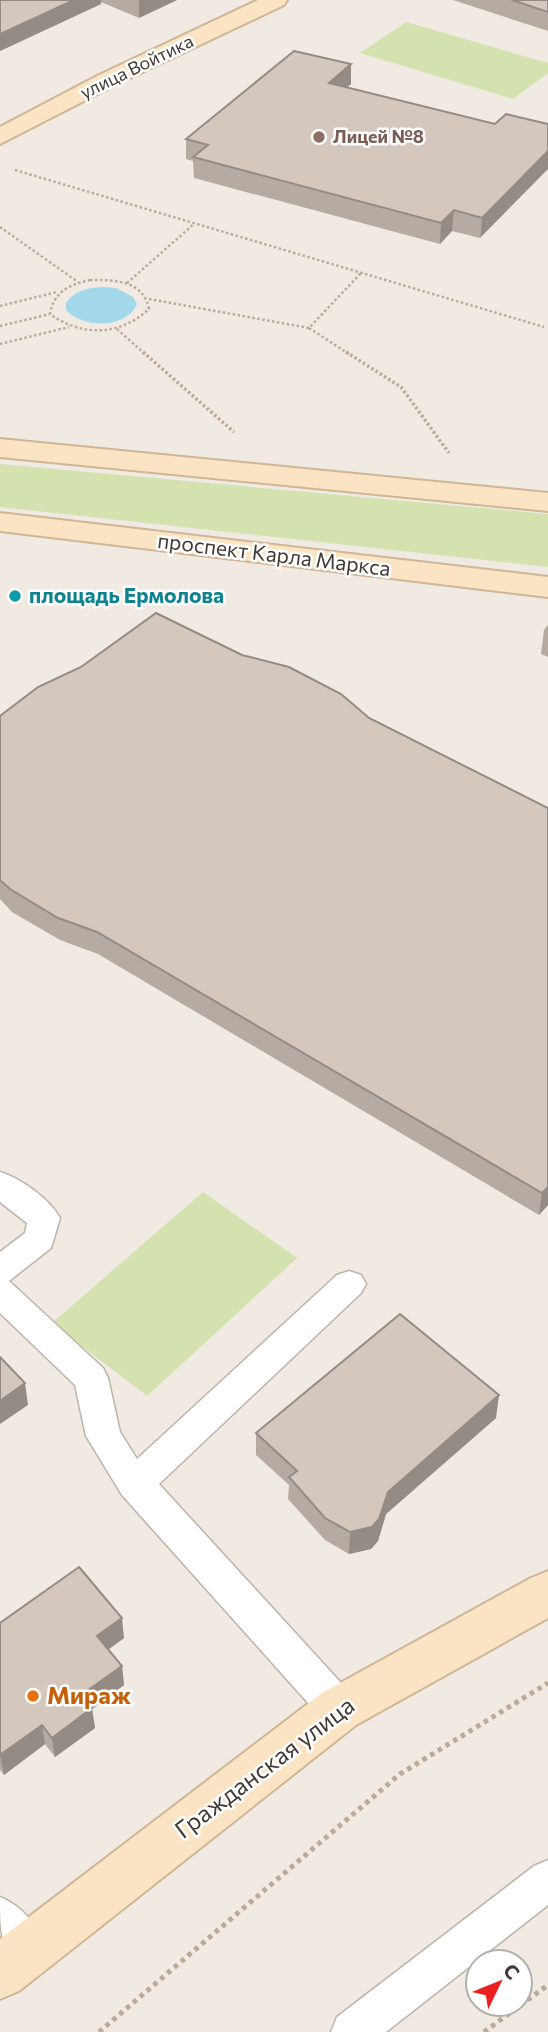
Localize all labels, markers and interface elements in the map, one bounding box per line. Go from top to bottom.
street label: улица Войтика [76,29,197,103]
place label: Лицей №8 [333,125,424,147]
marker: Лицей №8 [311,129,327,145]
street label: проспект Карла Маркса [156,527,392,580]
place label: площадь Ермолова [29,582,224,607]
marker: площадь Ермолова [7,588,23,604]
place label: Мираж [47,1680,132,1709]
marker: Мираж [25,1688,41,1704]
street label: Гражданская улица [169,1690,360,1844]
north arrow [464,1948,534,2018]
text: С [499,1958,525,1984]

